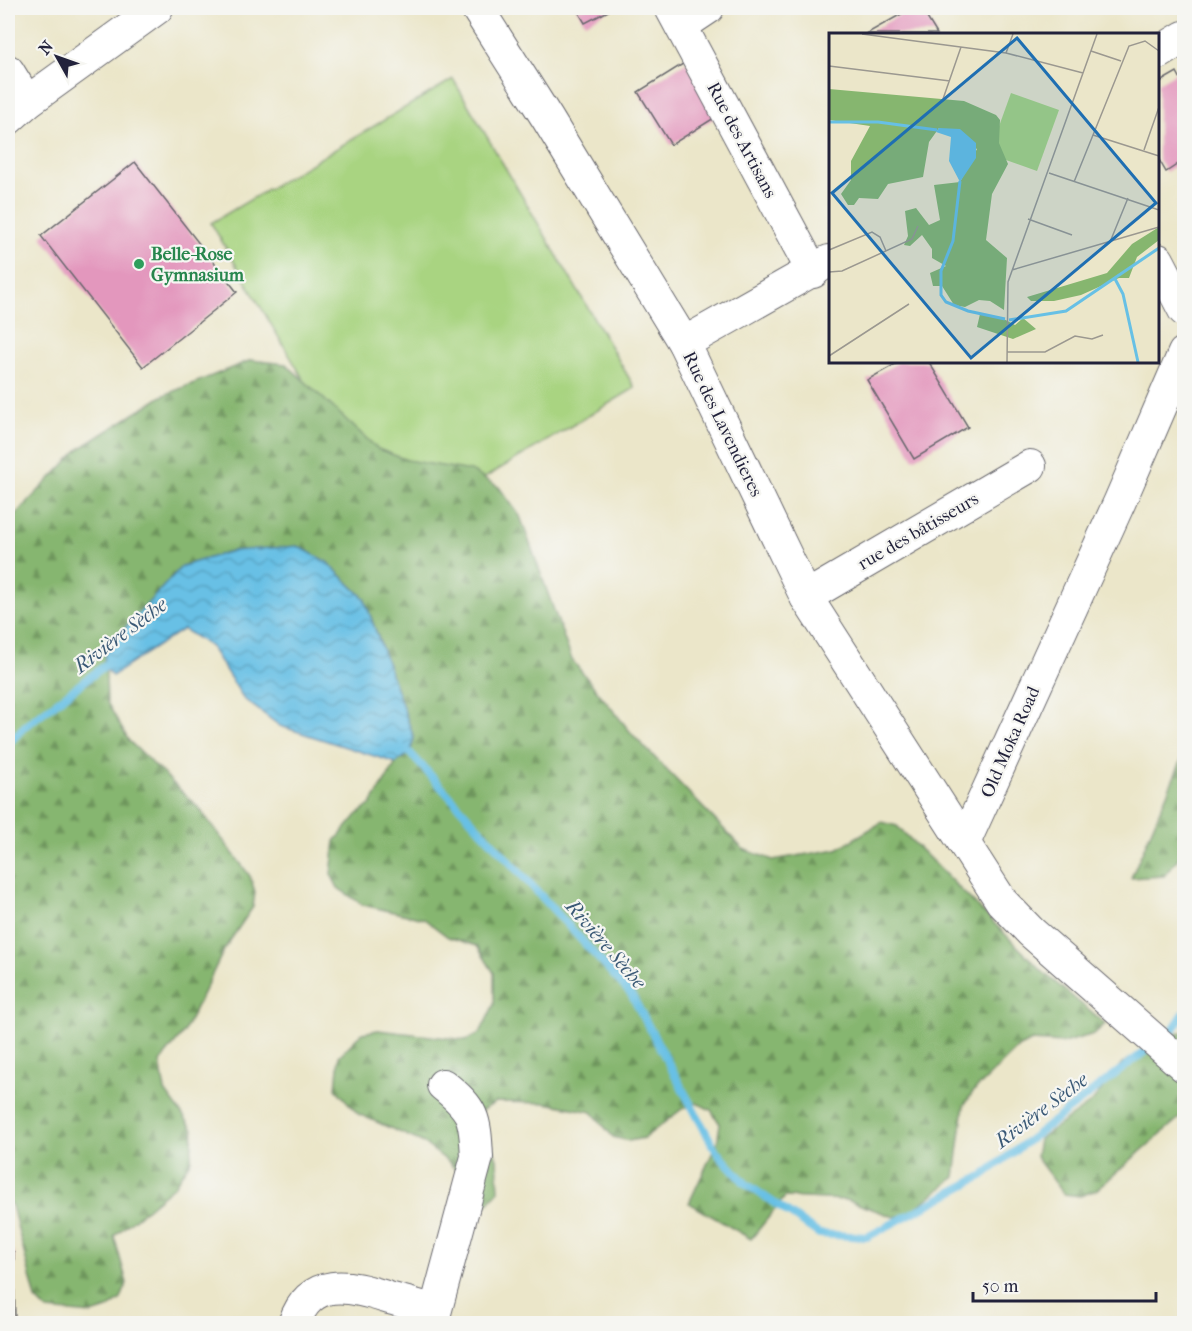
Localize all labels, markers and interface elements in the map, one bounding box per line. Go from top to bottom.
north arrow [27,27,87,87]
inset map [829,33,1159,363]
text: N [35,36,58,58]
street label: Rue des Artisans [702,79,781,202]
place label: Belle-Rose Gymnasium [151,244,245,286]
marker: Belle-Rose Gymnasium [132,257,146,271]
street label: Rue des Lavendieres [678,348,767,500]
street label: rue des bâtisseurs [854,488,983,575]
water label: Rivière Sèche [68,593,172,679]
street label: Old Moka Road [977,683,1044,801]
water label: Rivière Sèche [560,894,651,994]
water label: Rivière Sèche [989,1068,1093,1154]
scale bar [973,1265,1156,1303]
text: 50 m [982,1276,1019,1297]

